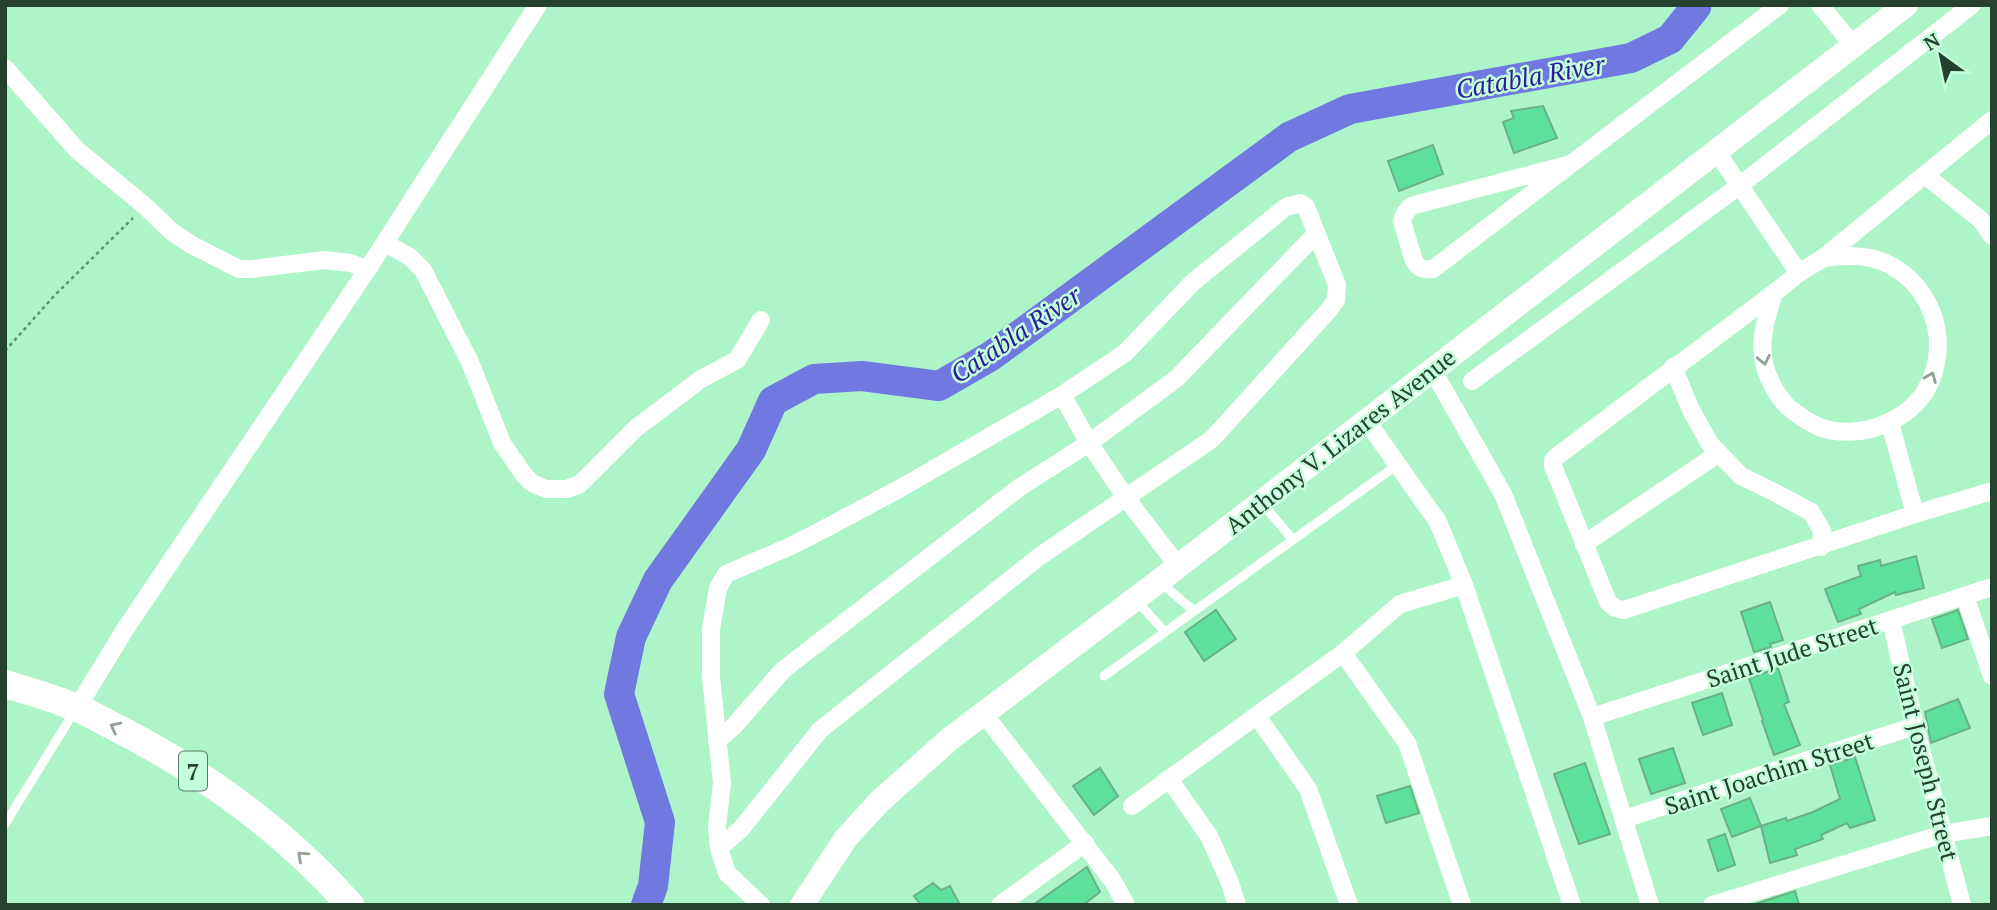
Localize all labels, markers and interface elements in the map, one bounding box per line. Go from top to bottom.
north arrow [1906,21,1976,91]
text: N [1919,27,1945,56]
water label: Catabla River [1453,46,1608,106]
water label: Catabla River [943,277,1088,390]
street label: Anthony V. Lizares Avenue [1218,341,1462,541]
one-way arrow [1756,354,1771,366]
one-way arrow [1922,371,1936,383]
street label: Saint Jude Street [1702,609,1882,695]
street label: Saint Joseph Street [1886,660,1966,864]
one-way arrow [110,722,122,736]
street label: Saint Joachim Street [1660,724,1878,822]
road number: 7 [179,751,207,790]
one-way arrow [297,852,310,865]

